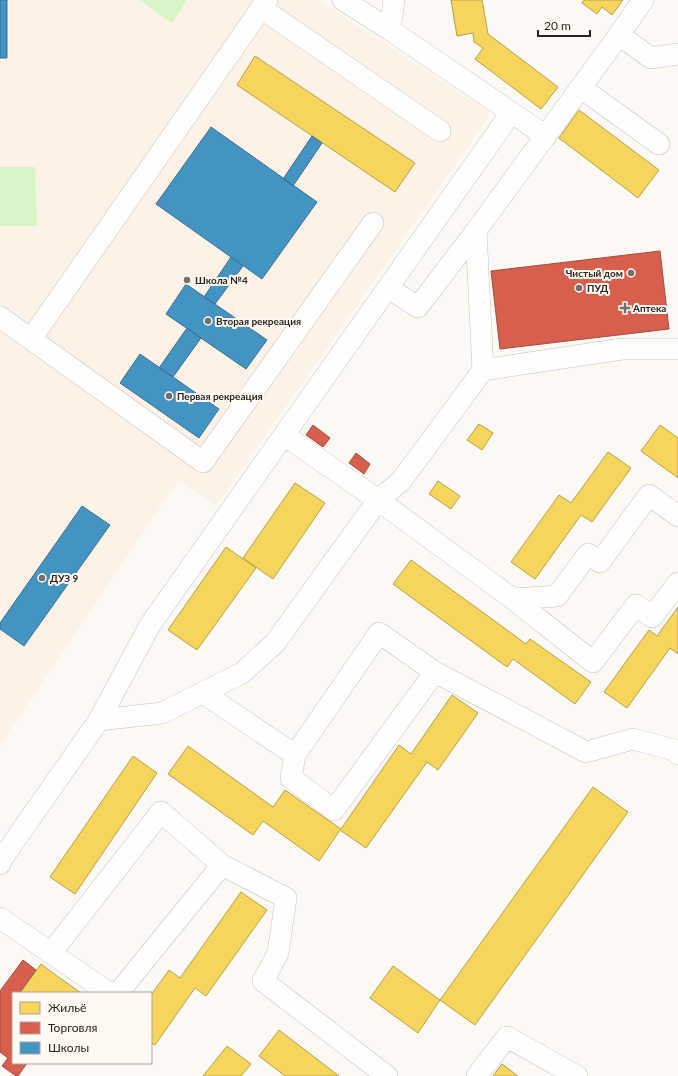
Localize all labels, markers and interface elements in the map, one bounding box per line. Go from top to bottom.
scale bar [538,12,590,38]
text: 20 m [544,18,571,33]
place label: Чистый дом [566,267,623,279]
marker: Чистый дом [626,268,636,278]
place label: Школа №4 [195,274,248,286]
marker: Школа №4 [182,275,192,285]
place label: ПУД [587,282,608,294]
marker: ПУД [574,283,584,293]
place label: Аптека [632,302,666,314]
marker: Аптека [620,303,630,313]
place label: Вторая рекреация [216,315,301,327]
marker: Вторая рекреация [203,316,213,326]
place label: Первая рекреация [177,390,263,402]
marker: Первая рекреация [164,391,174,401]
place label: ДУЗ 9 [50,572,78,584]
marker: ДУЗ 9 [37,573,47,583]
legend [12,992,152,1064]
text: Жильё [48,1000,86,1015]
text: Торговля [48,1020,98,1035]
text: Школы [48,1040,89,1055]

